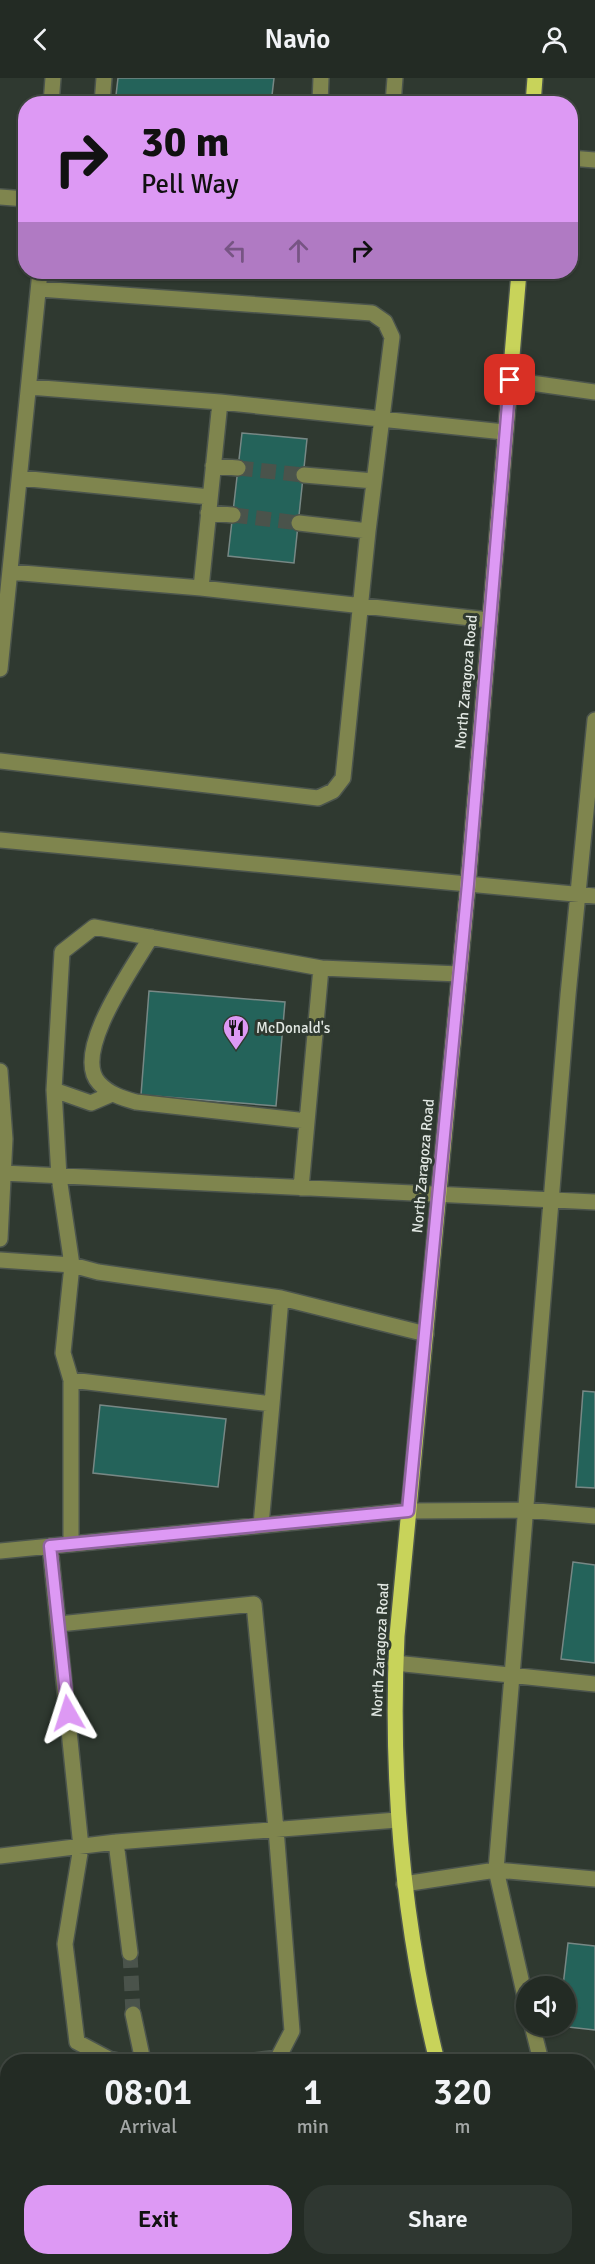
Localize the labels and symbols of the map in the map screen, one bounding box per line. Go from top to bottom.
pin [484,354,535,405]
street label: North Zaragoza Road [451,614,481,750]
restaurant icon: McDonald's [221,1013,251,1051]
place label: McDonald's [256,1019,331,1037]
street label: North Zaragoza Road [408,1098,438,1234]
street label: North Zaragoza Road [367,1582,393,1718]
position arrow [36,1681,100,1745]

